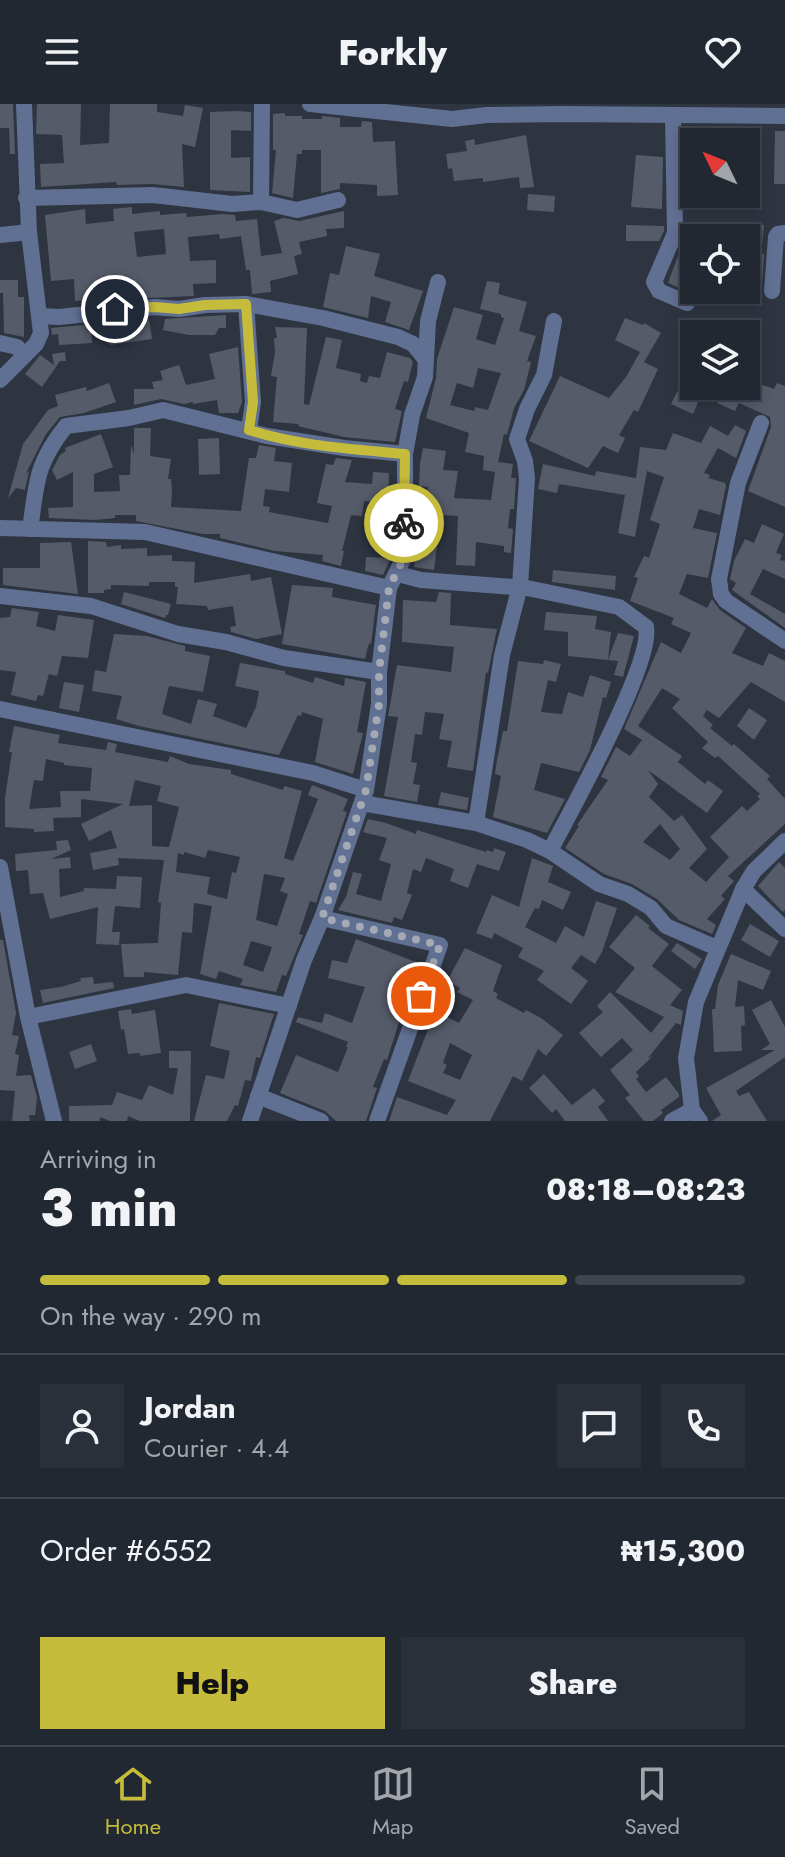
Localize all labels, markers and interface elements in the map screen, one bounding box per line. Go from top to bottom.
text: Forkly [338,26,447,78]
icon: menu [40,30,84,74]
icon: heart [701,30,745,74]
north arrow [680,128,760,208]
map controls [680,128,760,400]
button: locate [680,224,760,304]
pin [81,275,149,343]
icon: home [93,287,137,331]
button: layers [680,320,760,400]
courier [364,483,444,563]
icon: bike [382,501,426,545]
pin [387,962,455,1030]
icon: bag [399,974,443,1018]
text: Arriving in [40,1140,157,1178]
text: 08:18–08:23 [546,1168,745,1211]
text: 3 min [40,1170,178,1246]
text: On the way · 290 m [40,1297,261,1335]
button: person [40,1384,124,1468]
button: chat [557,1384,641,1468]
button: phone [661,1384,745,1468]
text: Jordan [144,1386,236,1429]
text: Courier · 4.4 [144,1429,289,1467]
text: Order #6552 [40,1529,212,1572]
text: ₦15,300 [621,1529,745,1572]
button: Help [40,1637,385,1729]
button: Share [401,1637,745,1729]
tab: Home [105,1762,161,1842]
tab: Map [371,1762,415,1842]
tab: Saved [624,1762,680,1842]

